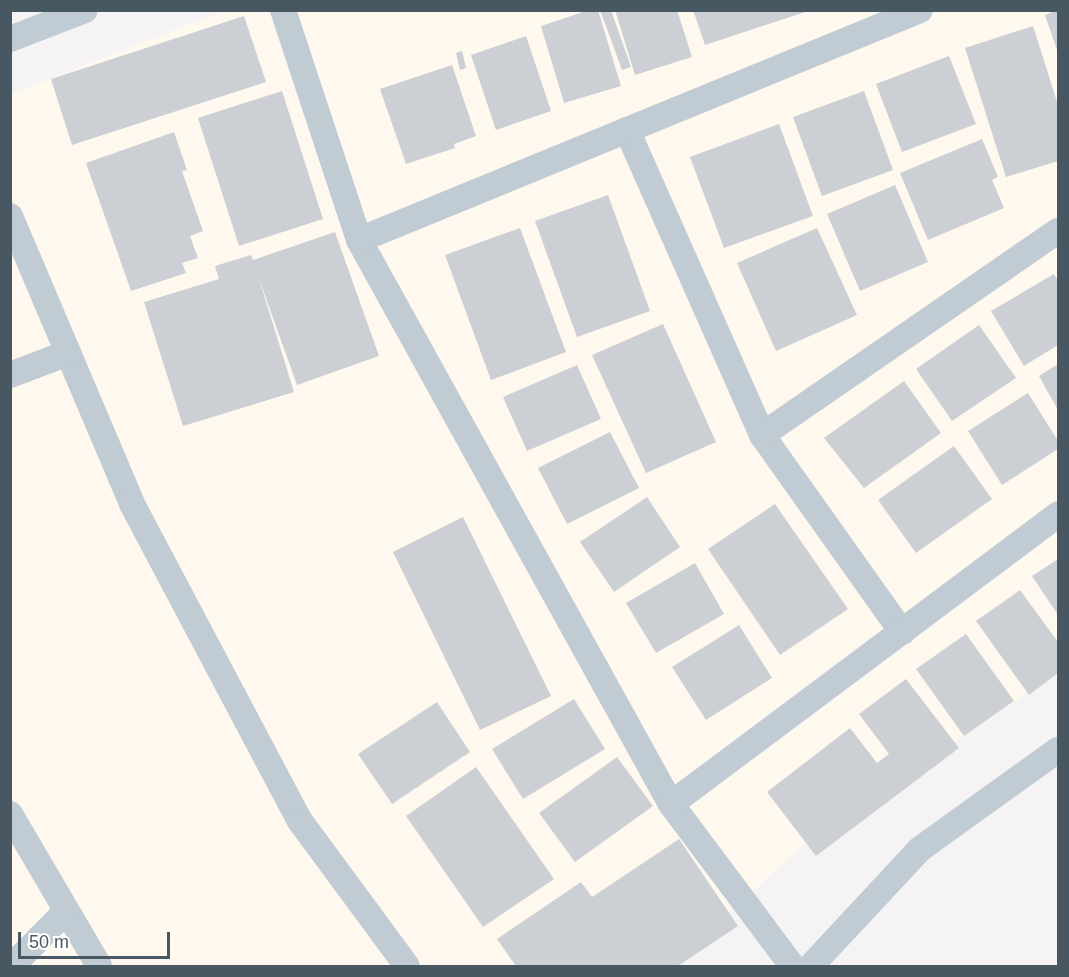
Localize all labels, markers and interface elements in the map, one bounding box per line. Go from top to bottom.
scale bar [21,920,172,958]
text: 50 m [29,932,69,952]

